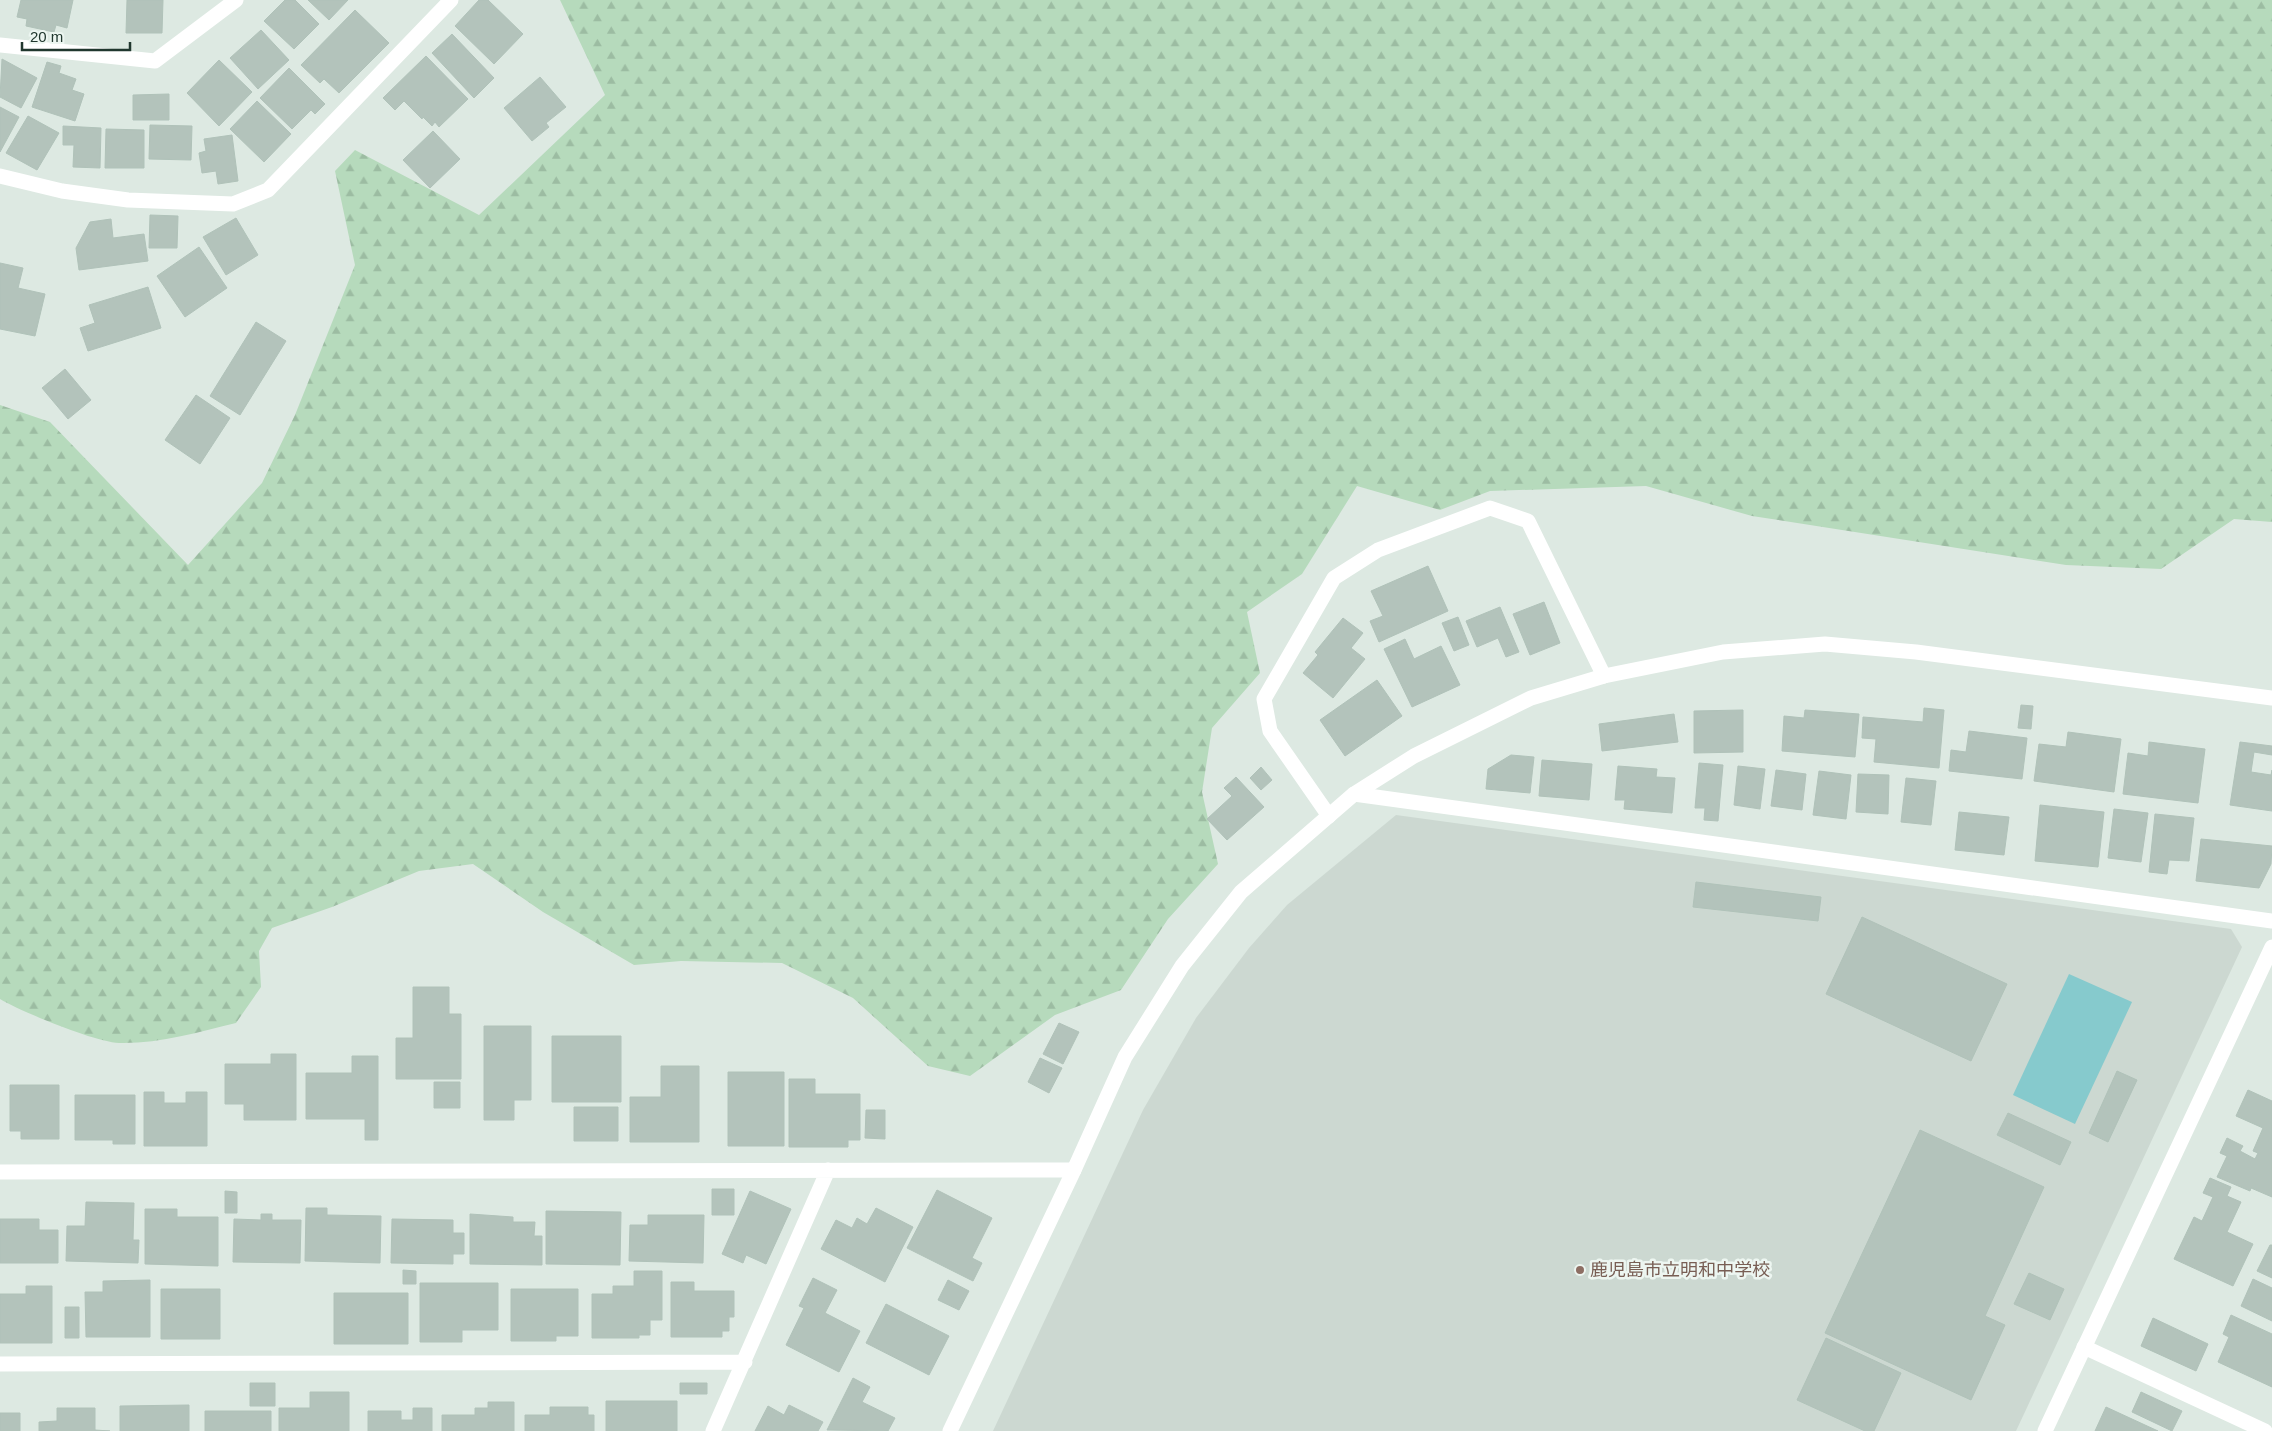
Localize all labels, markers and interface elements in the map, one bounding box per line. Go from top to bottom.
scale bar [22,20,130,52]
text: 20 m [30,28,63,45]
place label: 鹿児島市立明和中学校 [1590,1260,1770,1280]
marker: 鹿児島市立明和中学校 [1574,1264,1586,1276]

